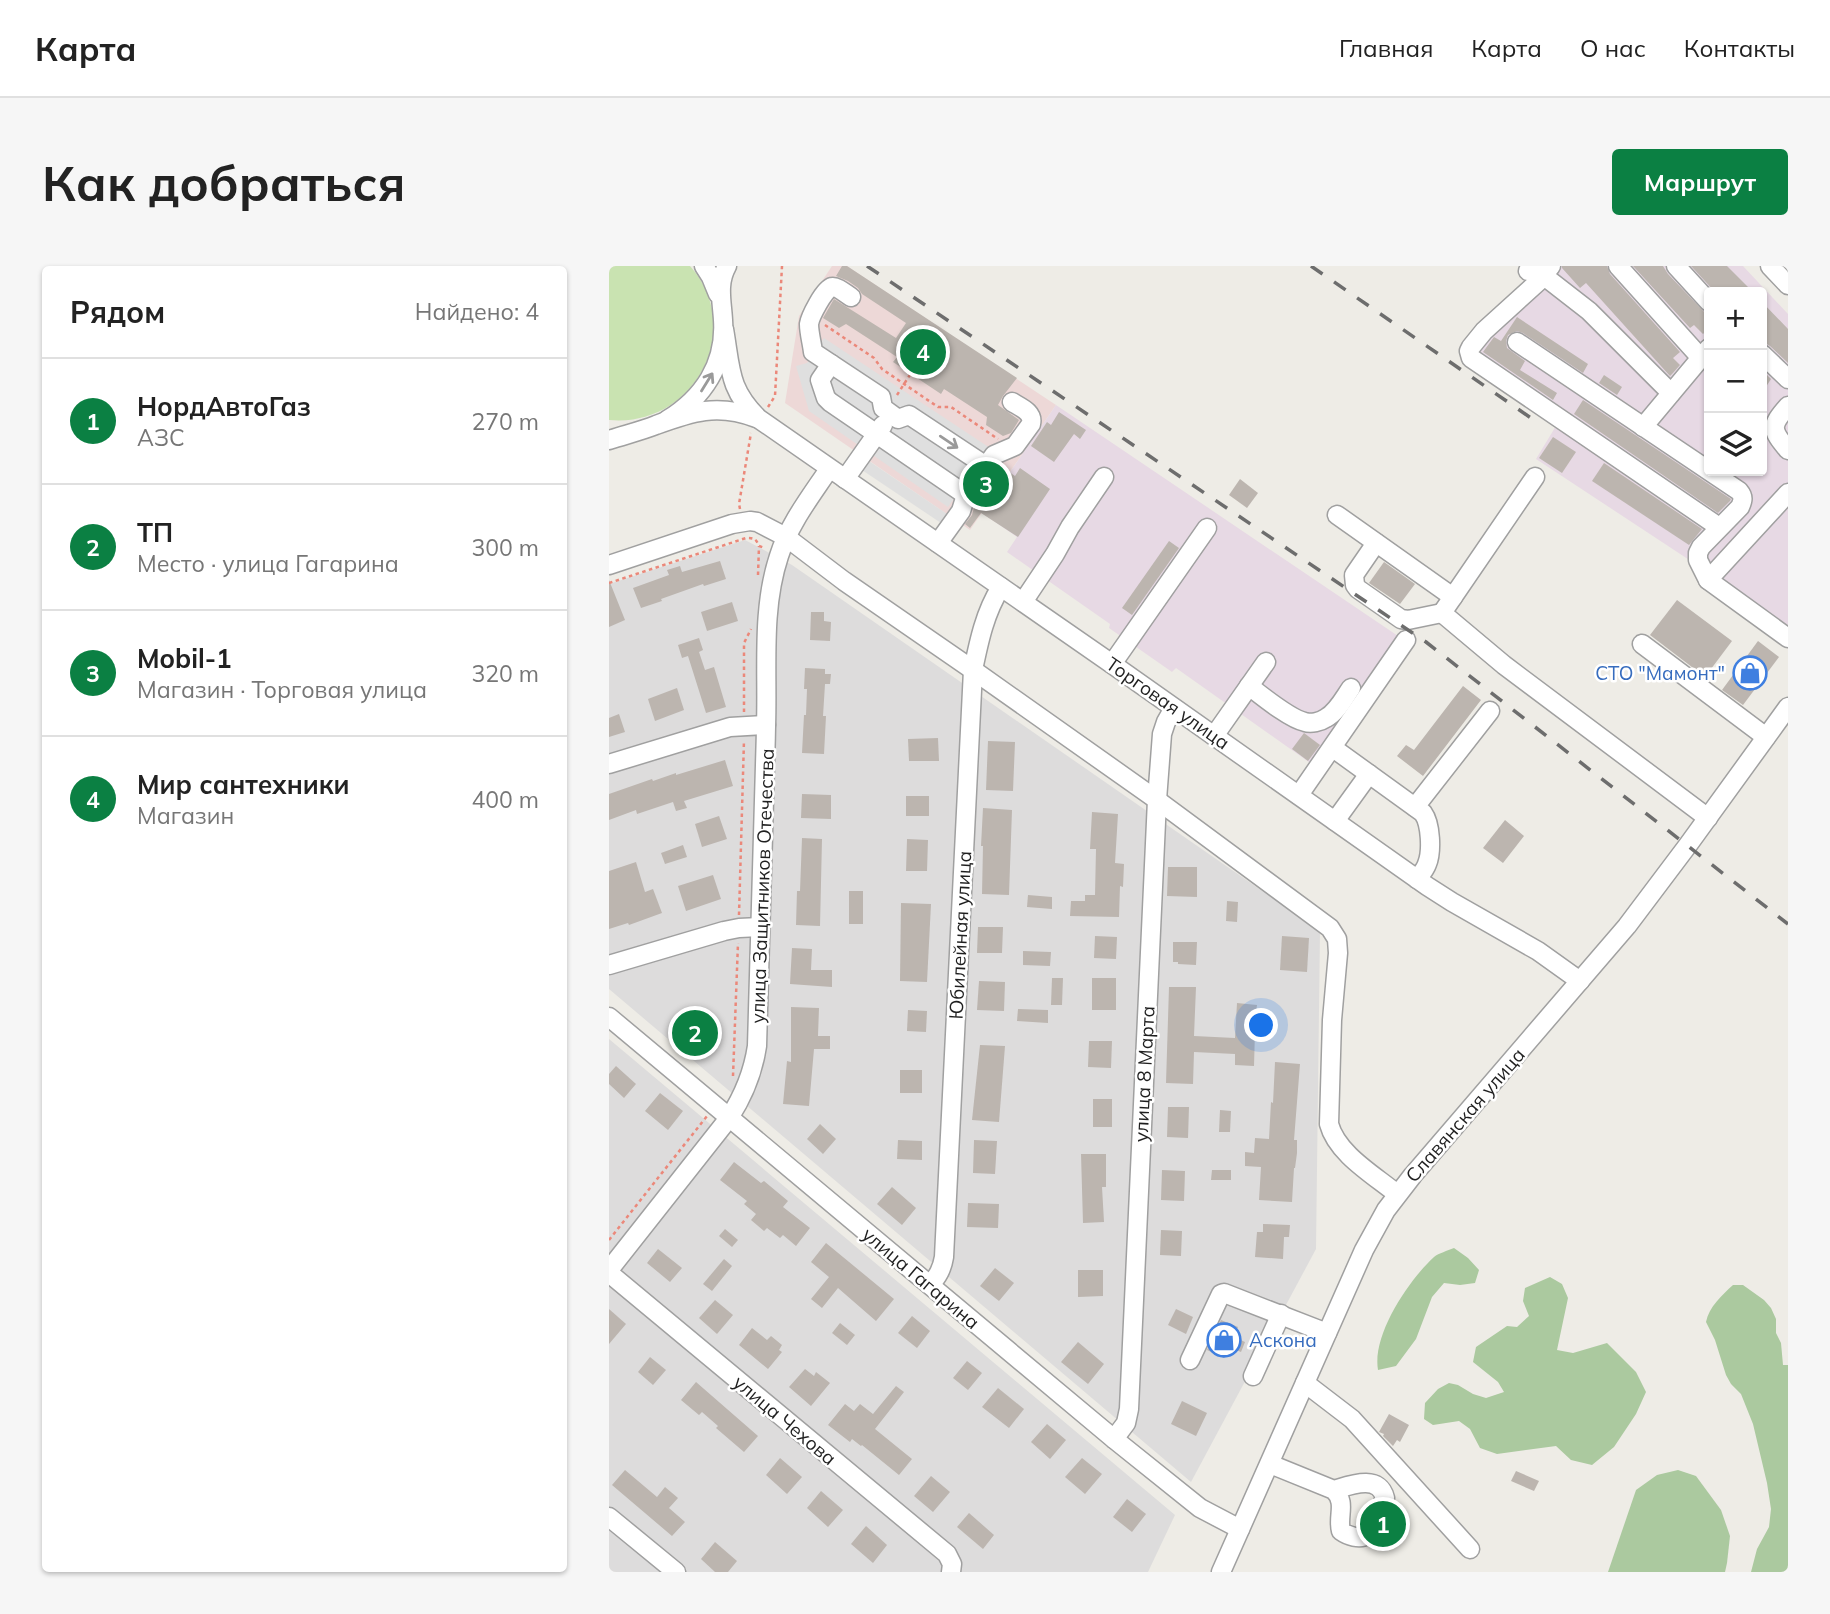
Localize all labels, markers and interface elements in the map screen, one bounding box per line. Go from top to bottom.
text: Карта [35,28,137,69]
text: Главная [1339,33,1433,63]
text: Карта [1471,33,1542,63]
text: О нас [1580,33,1646,63]
text: Контакты [1684,33,1795,63]
button: Маршрут [1612,149,1788,215]
text: Как добраться [42,152,405,213]
map controls [1704,287,1767,476]
button: + [1704,287,1767,350]
text: Рядом [70,293,165,331]
text: Найдено: 4 [415,297,539,326]
pin: 4 [900,326,946,378]
button: − [1704,350,1767,413]
one-way arrow [701,373,715,393]
text: НордАвтоГаз [137,390,311,423]
text: 1 [86,407,100,436]
text: 270 m [471,407,539,436]
button: layers [1704,413,1767,476]
text: АЗС [137,423,185,452]
one-way arrow [939,435,958,449]
pin: 3 [963,458,1009,510]
text: ТП [137,516,173,549]
text: 2 [86,533,100,562]
text: 300 m [471,533,539,562]
text: Место · улица Гагарина [137,549,399,578]
text: Mobil-1 [137,642,232,675]
street label: Торговая улица [1102,652,1234,754]
shop icon: СТО "Мамонт" [1731,654,1769,692]
text: 3 [86,659,100,688]
text: 320 m [471,659,539,688]
place label: СТО "Мамонт" [1595,661,1725,685]
text: Магазин · Торговая улица [137,675,427,704]
street label: улица Защитников Отечества [745,748,779,1024]
text: Мир сантехники [137,768,350,801]
text: 4 [86,785,100,814]
text: 400 m [471,785,539,814]
text: Магазин [137,801,234,830]
street label: Юбилейная улица [944,850,976,1020]
street label: улица 8 Марта [1128,1005,1160,1143]
pin: 2 [672,1007,718,1059]
your location [1244,1008,1278,1042]
street label: Славянская улица [1400,1043,1530,1187]
street label: улица Гагарина [857,1222,985,1334]
shop icon: Аскона [1205,1321,1243,1359]
place label: Аскона [1249,1328,1317,1352]
street label: улица Чехова [729,1370,841,1470]
pin: 1 [1360,1498,1406,1550]

